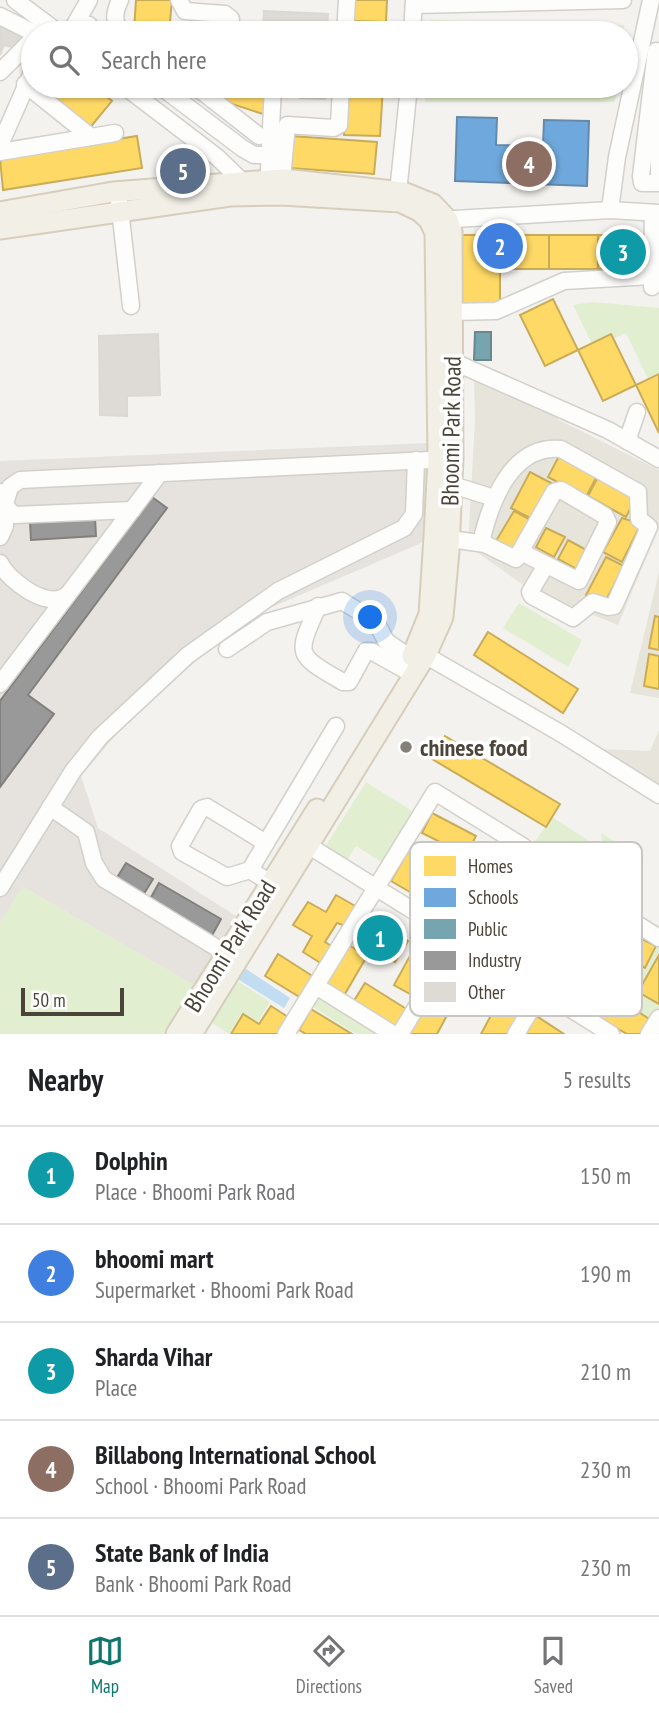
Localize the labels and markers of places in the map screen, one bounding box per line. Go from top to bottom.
pin: 4 [506,138,552,190]
pin: 5 [160,145,206,197]
pin: 2 [477,220,523,272]
pin: 3 [600,226,646,278]
place label: chinese food [420,732,528,763]
marker: chinese food [398,739,414,755]
pin: 1 [357,912,403,964]

